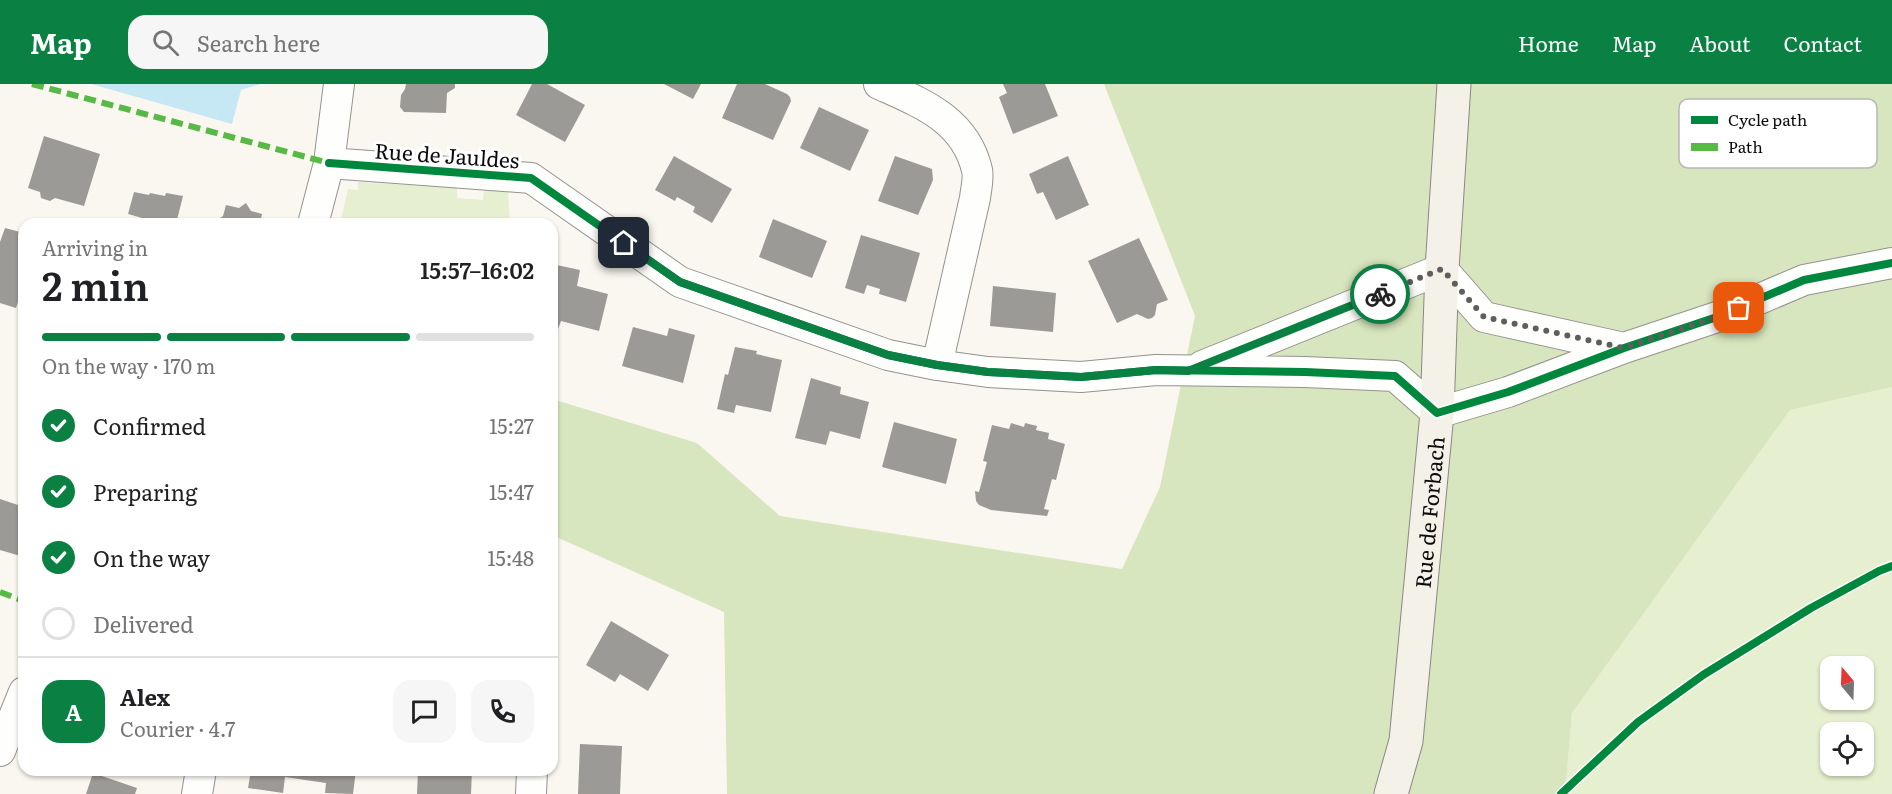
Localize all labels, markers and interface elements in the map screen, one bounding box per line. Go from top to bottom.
search box [128,15,548,69]
text: Map [30,21,92,63]
icon: search [149,26,182,59]
text: Search here [197,26,320,59]
text: Home [1518,27,1579,58]
text: Map [1612,27,1656,58]
text: About [1689,27,1751,58]
text: Contact [1784,27,1862,58]
legend [1679,99,1877,168]
text: Cycle path [1728,107,1808,131]
street label: Rue de Jauldes [374,133,520,175]
text: Path [1728,134,1763,158]
pin [598,217,649,268]
icon: home [607,226,640,259]
text: Arriving in [42,232,148,262]
text: 15:57–16:02 [420,253,534,286]
text: 2 min [42,255,149,313]
courier [1350,264,1410,324]
icon: bike [1364,278,1397,311]
pin [1713,282,1764,333]
icon: bag [1722,291,1755,324]
text: On the way · 170 m [42,350,216,380]
icon: check [42,409,75,442]
text: Confirmed [93,409,206,442]
text: 15:27 [489,410,534,440]
street label: Rue de Forbach [1405,435,1450,589]
icon: check [42,475,75,508]
text: Preparing [93,475,197,508]
text: 15:47 [489,476,534,506]
icon: check [42,541,75,574]
text: On the way [93,541,210,574]
text: 15:48 [487,542,534,572]
text: Delivered [93,607,194,640]
north arrow [1820,656,1874,710]
map controls [1820,656,1874,776]
text: Alex [120,680,170,713]
button: chat [393,680,456,743]
button: phone [471,680,534,743]
text: A [65,695,82,728]
text: Courier · 4.7 [120,713,235,743]
button: locate [1820,722,1874,776]

